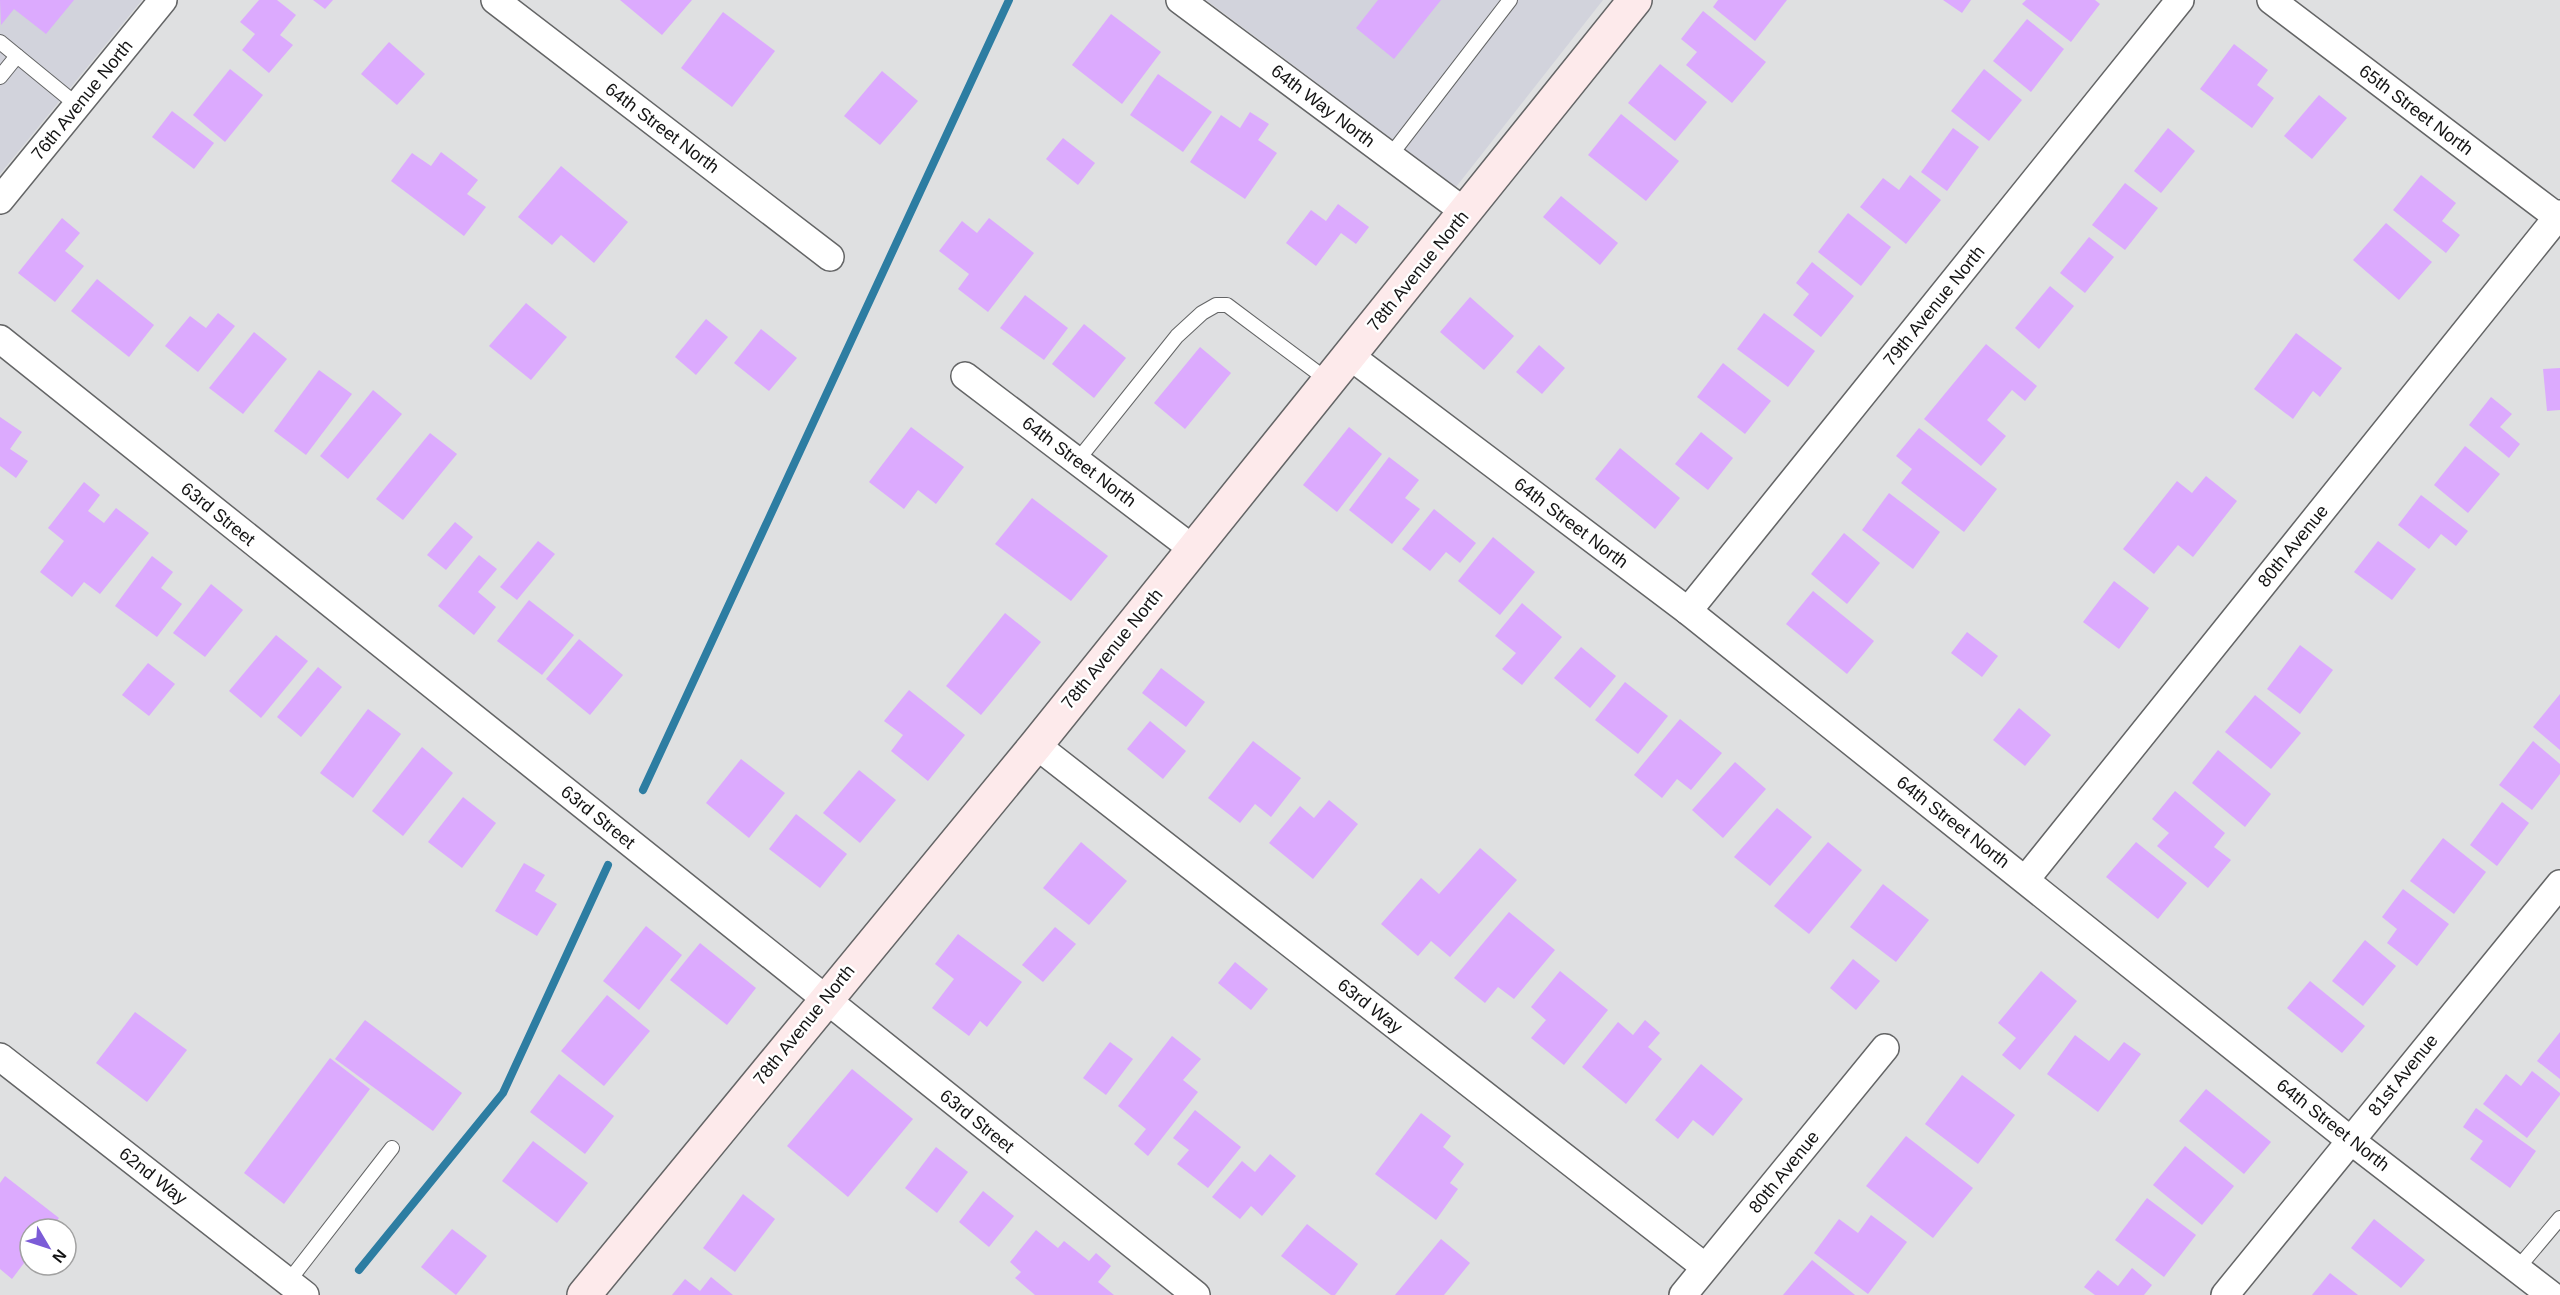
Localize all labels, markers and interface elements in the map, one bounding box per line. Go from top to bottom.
street label: 76th Avenue North [27,36,137,164]
street label: 64th Way North [1267,61,1379,151]
street label: 65th Street North [2355,61,2477,159]
street label: 64th Street North [601,79,723,177]
street label: 78th Avenue North [1363,207,1473,335]
street label: 79th Avenue North [1879,242,1989,370]
street label: 64th Street North [1018,413,1140,511]
street label: 64th Street North [1510,474,1632,572]
street label: 63rd Street [177,478,259,550]
street label: 80th Avenue [2254,501,2332,591]
street label: 78th Avenue North [1057,585,1167,713]
street label: 64th Street North [1893,772,2013,872]
street label: 63rd Street [557,781,639,853]
street label: 78th Avenue North [749,961,859,1089]
street label: 63rd Way [1334,975,1406,1037]
street label: 81st Avenue [2364,1030,2442,1120]
street label: 64th Street North [2273,1075,2393,1175]
street label: 63rd Street [936,1085,1018,1157]
street label: 80th Avenue [1745,1127,1823,1217]
street label: 62nd Way [115,1143,191,1209]
north arrow [18,1217,78,1277]
text: N [49,1246,70,1266]

